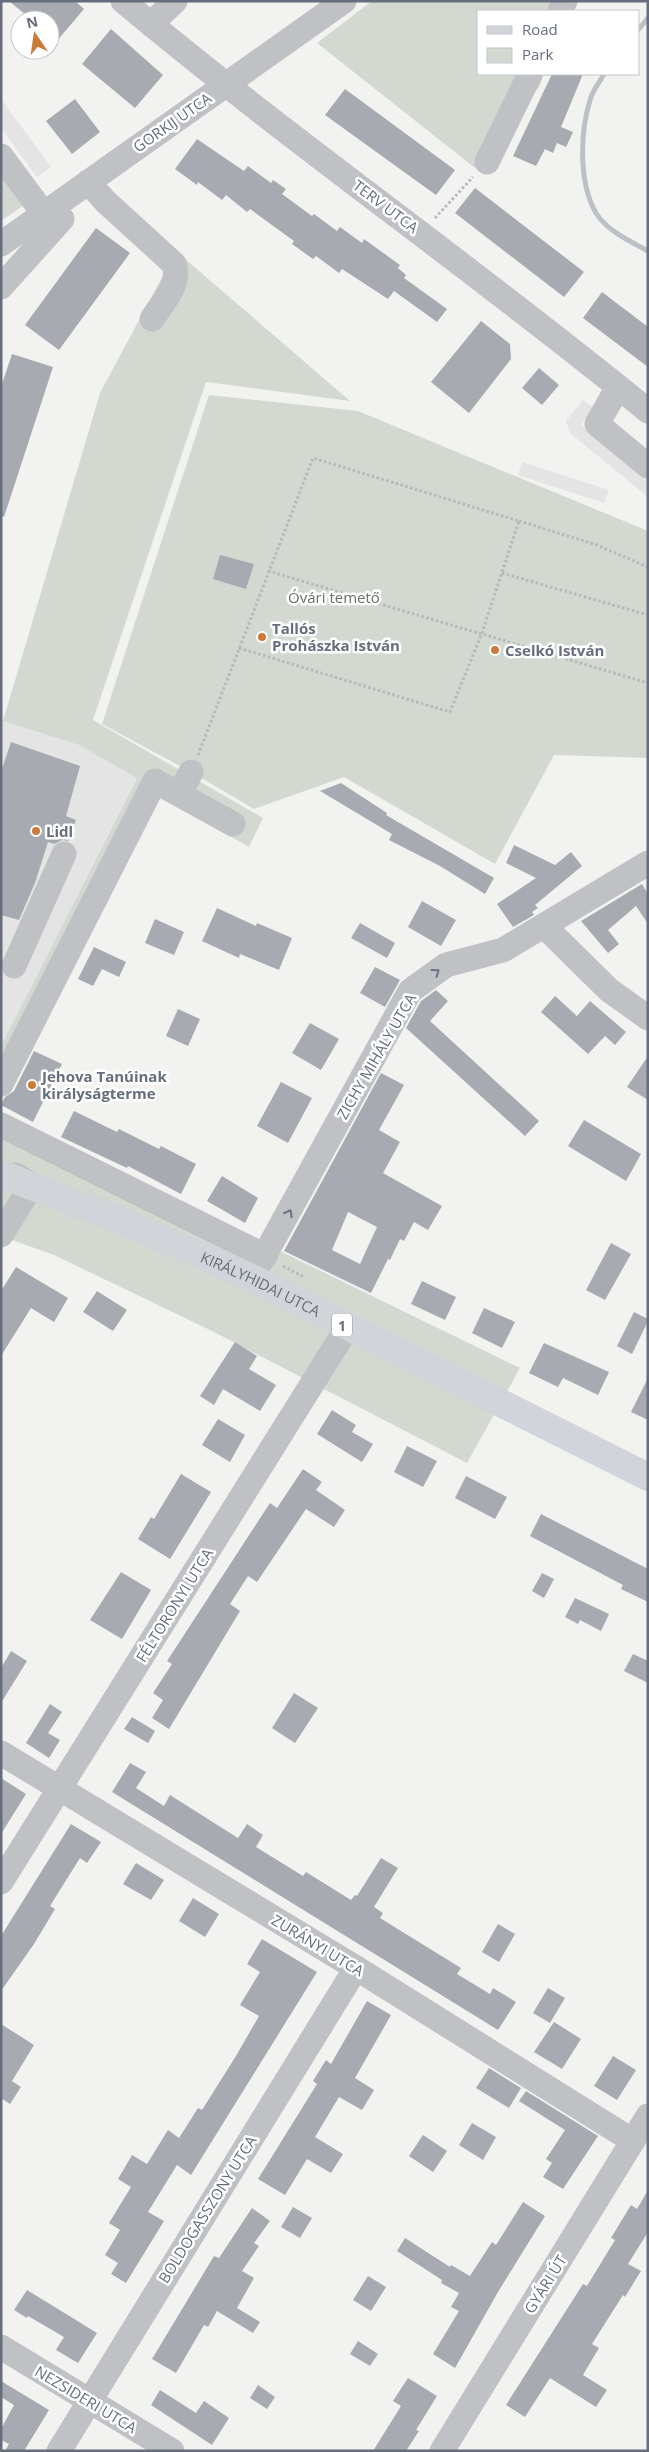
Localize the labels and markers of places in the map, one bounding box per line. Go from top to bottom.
place label: Tallós Prohászka István [272,618,400,655]
marker: Tallós Prohászka István [256,631,268,643]
place label: Cselkó István [505,640,604,660]
marker: Cselkó István [489,644,501,656]
place label: Lidl [46,821,73,841]
marker: Lidl [30,825,42,837]
place label: Jehova Tanúinak királyságterme [40,1066,167,1103]
marker: Jehova Tanúinak királyságterme [26,1079,38,1091]

